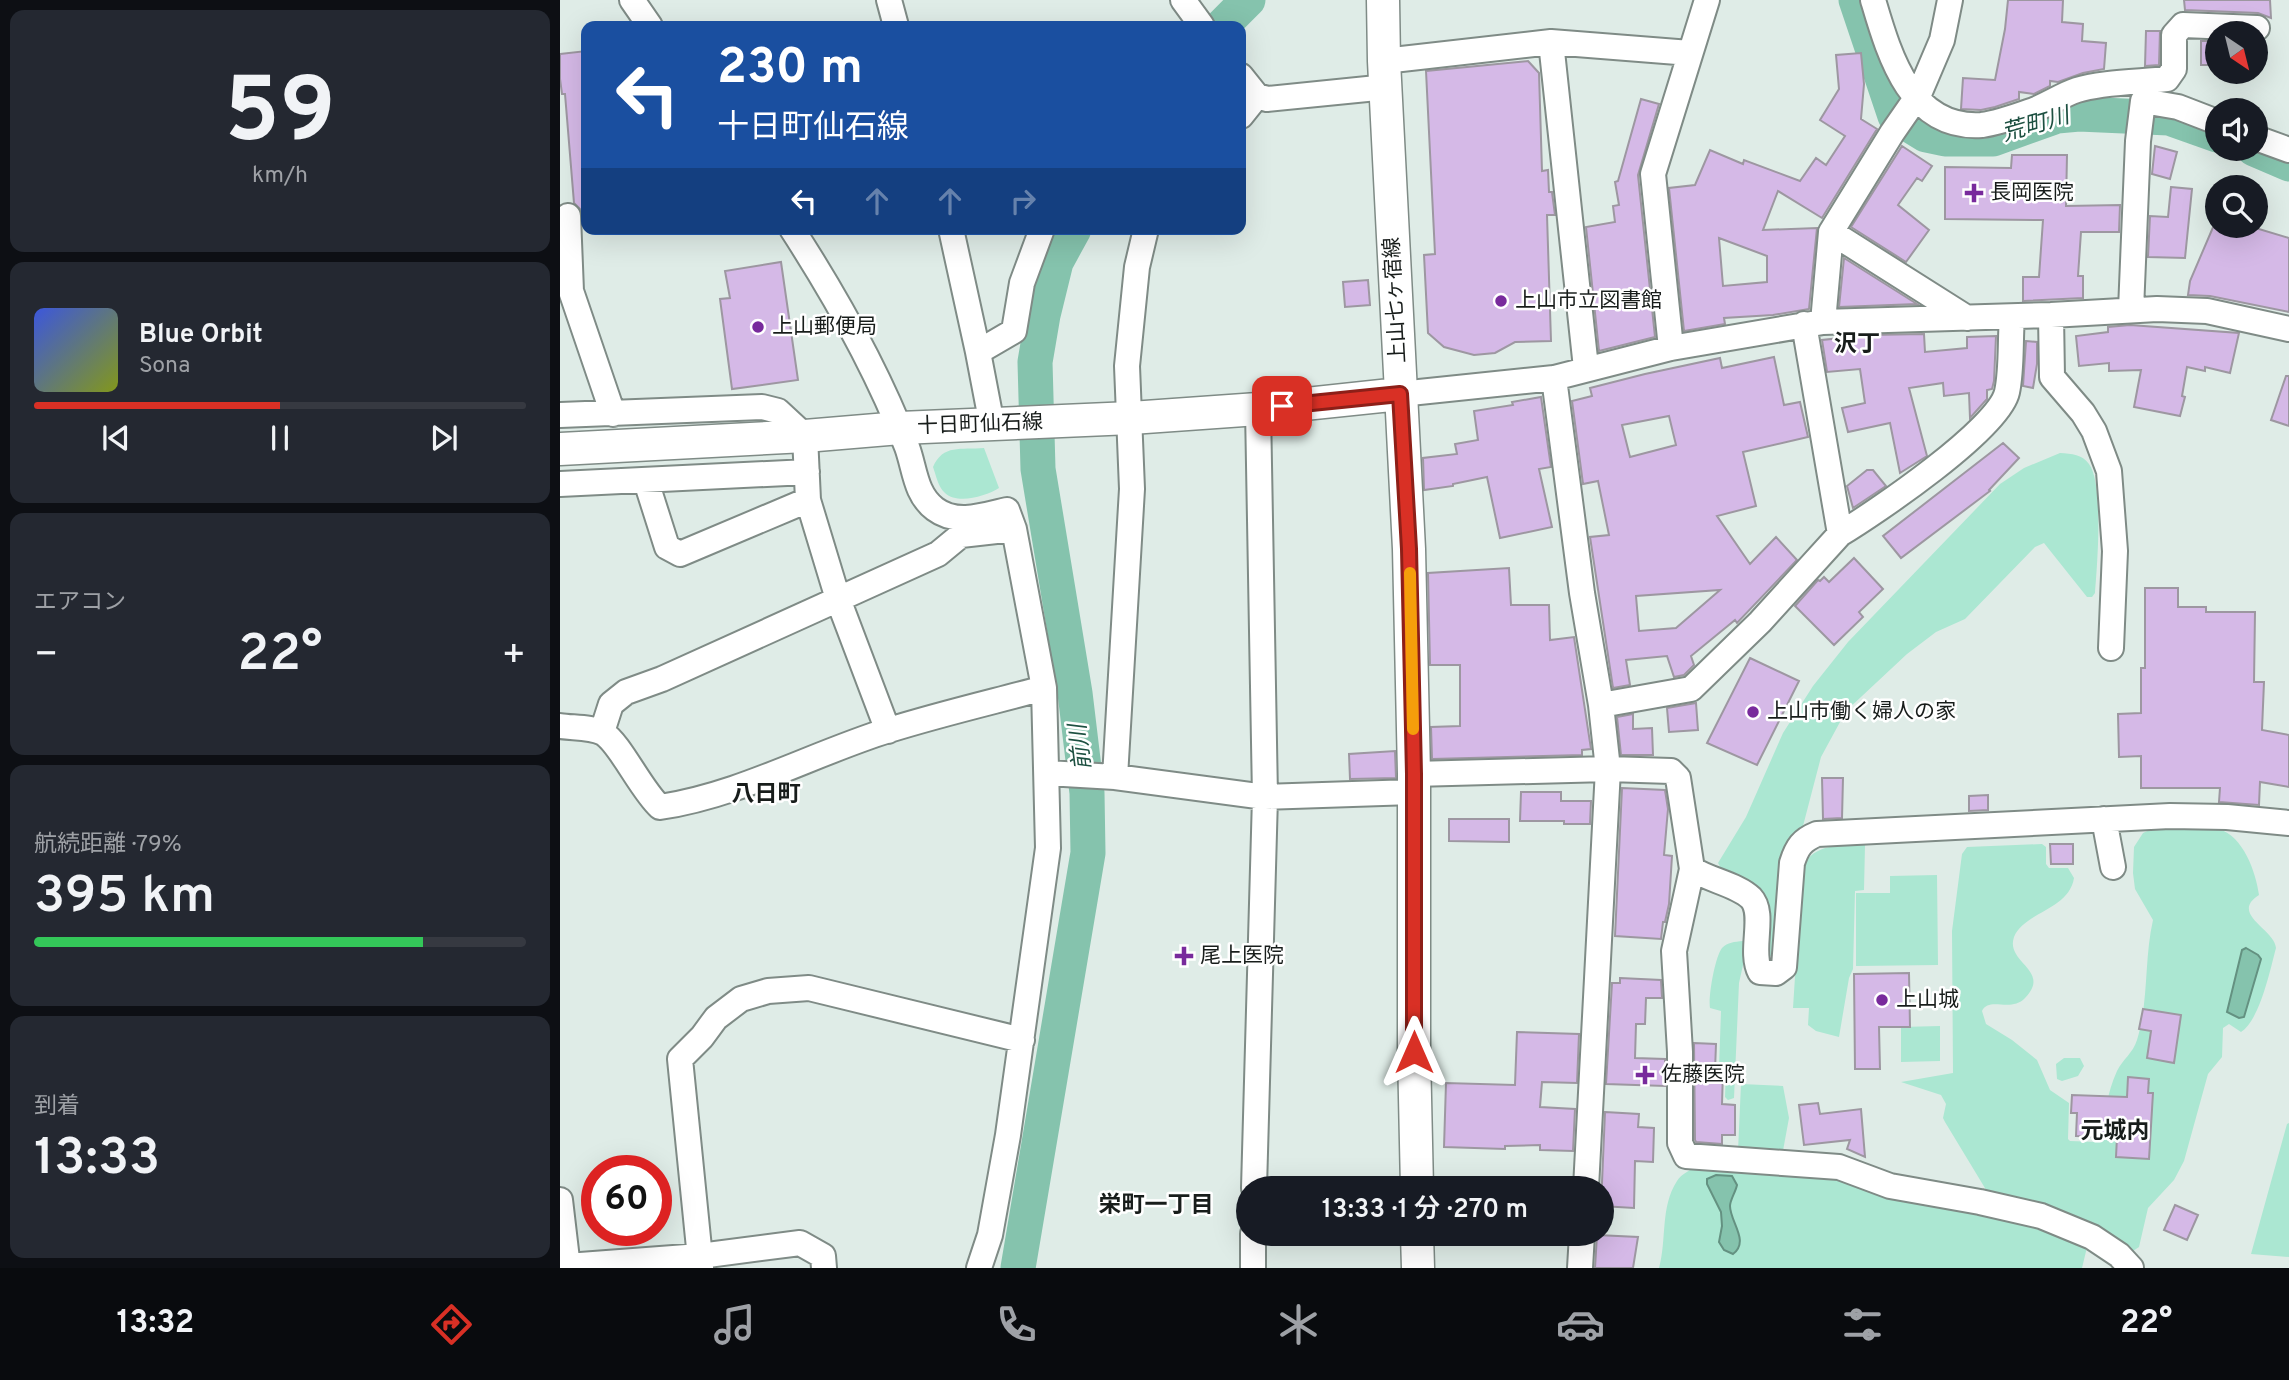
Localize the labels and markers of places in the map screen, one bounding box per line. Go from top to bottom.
place label: 長岡医院 [1990,180,2074,207]
marker: 長岡医院 [1964,183,1984,203]
place label: 上山市立図書館 [1515,288,1662,315]
marker: 上山市立図書館 [1493,293,1509,309]
place label: 上山郵便局 [772,314,877,341]
marker: 上山郵便局 [750,319,766,335]
pin [1252,376,1312,436]
place label: 上山市働く婦人の家 [1767,699,1956,726]
marker: 上山市働く婦人の家 [1745,704,1761,720]
place label: 尾上医院 [1200,943,1284,970]
marker: 尾上医院 [1174,946,1194,966]
place label: 上山城 [1896,987,1959,1014]
marker: 上山城 [1874,992,1890,1008]
place label: 佐藤医院 [1661,1062,1745,1089]
marker: 佐藤医院 [1635,1065,1655,1085]

